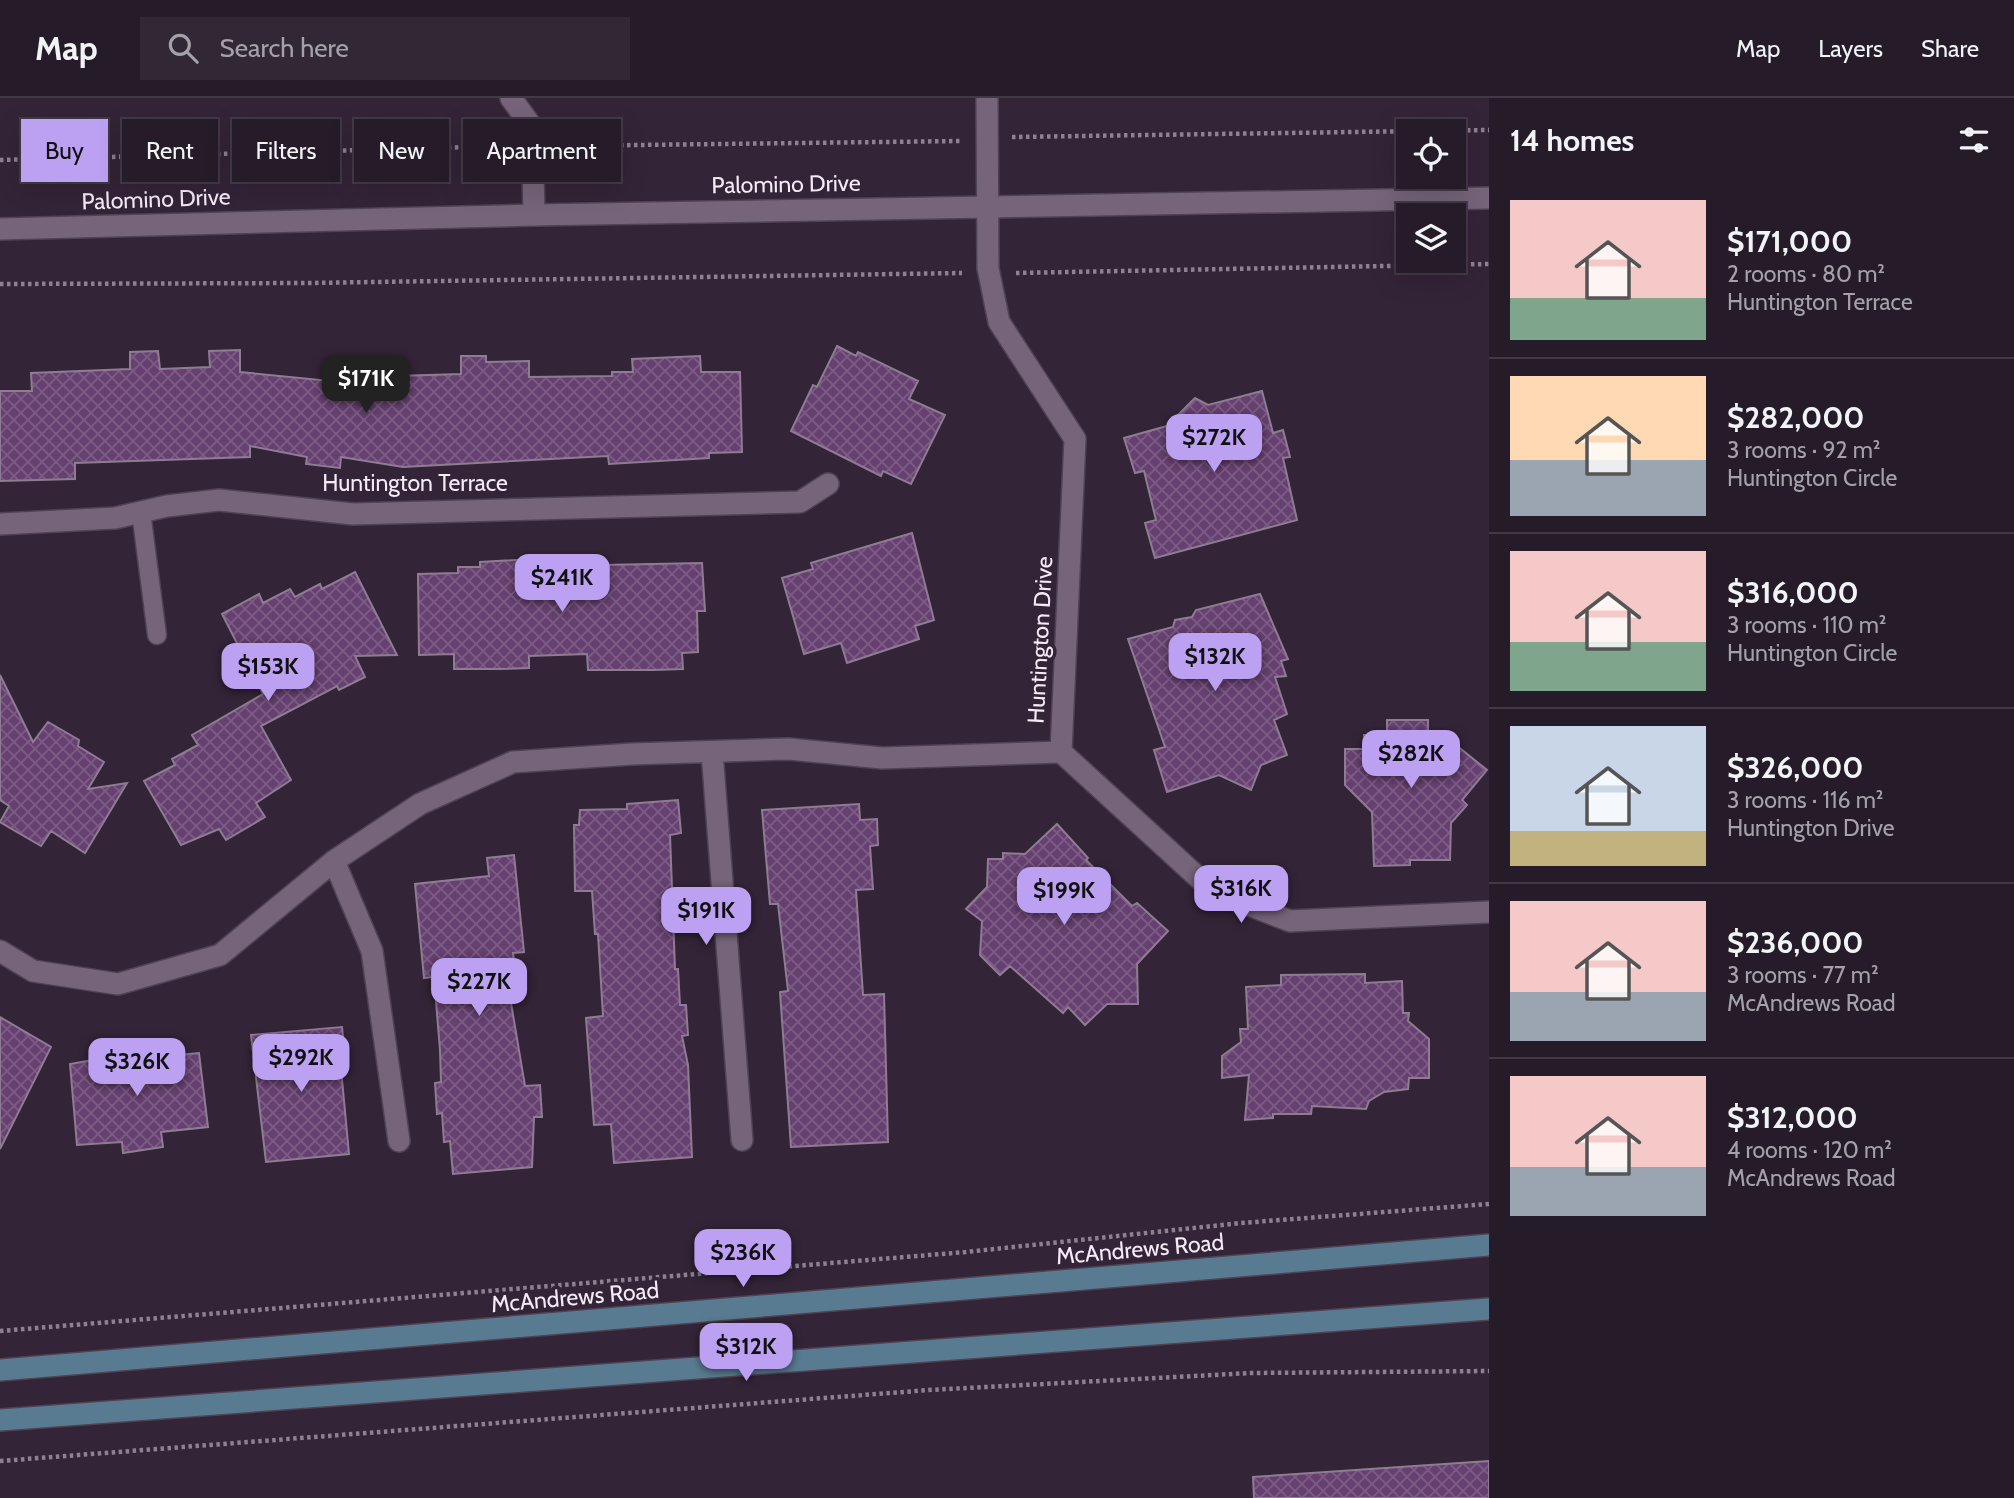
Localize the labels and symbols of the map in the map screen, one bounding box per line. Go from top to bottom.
street label: Palomino Drive [711,169,861,199]
street label: Palomino Drive [81,182,231,216]
pin: $171K [317,356,415,415]
pin: $272K [1165,414,1263,474]
street label: Huntington Terrace [322,469,508,497]
pin: $241K [513,554,611,614]
street label: Huntington Drive [1022,555,1058,724]
pin: $132K [1166,634,1264,693]
pin: $153K [219,644,317,703]
pin: $282K [1362,730,1460,790]
pin: $316K [1192,866,1290,925]
pin: $199K [1015,868,1113,927]
pin: $191K [657,888,755,947]
pin: $227K [430,958,528,1018]
pin: $292K [252,1034,350,1094]
pin: $326K [88,1038,186,1098]
street label: McAndrews Road [1055,1228,1225,1270]
pin: $236K [694,1230,792,1289]
street label: McAndrews Road [490,1276,660,1318]
pin: $312K [697,1324,795,1383]

